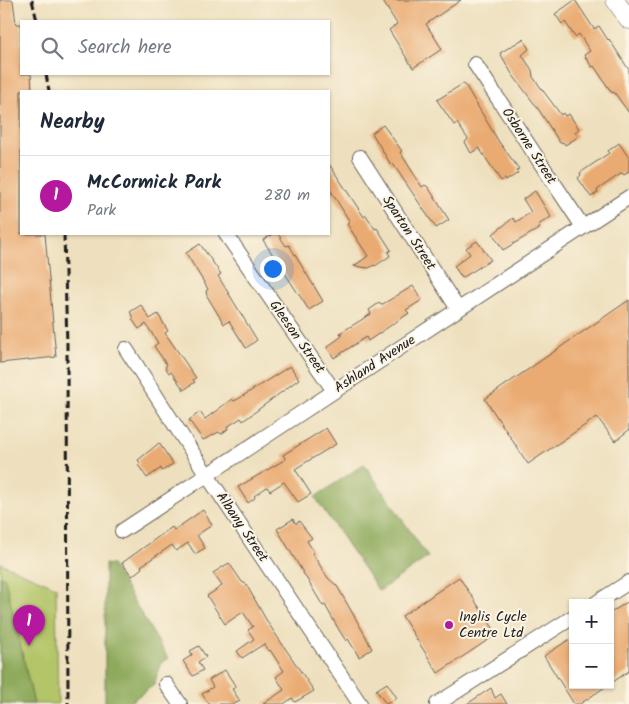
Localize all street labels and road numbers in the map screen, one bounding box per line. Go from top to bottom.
street label: Osborne Street [496,103,562,189]
street label: Sparton Street [376,191,442,275]
street label: Gleeson Street [263,296,331,379]
street label: Ashland Avenue [330,329,421,399]
street label: Albany Street [210,487,274,567]

